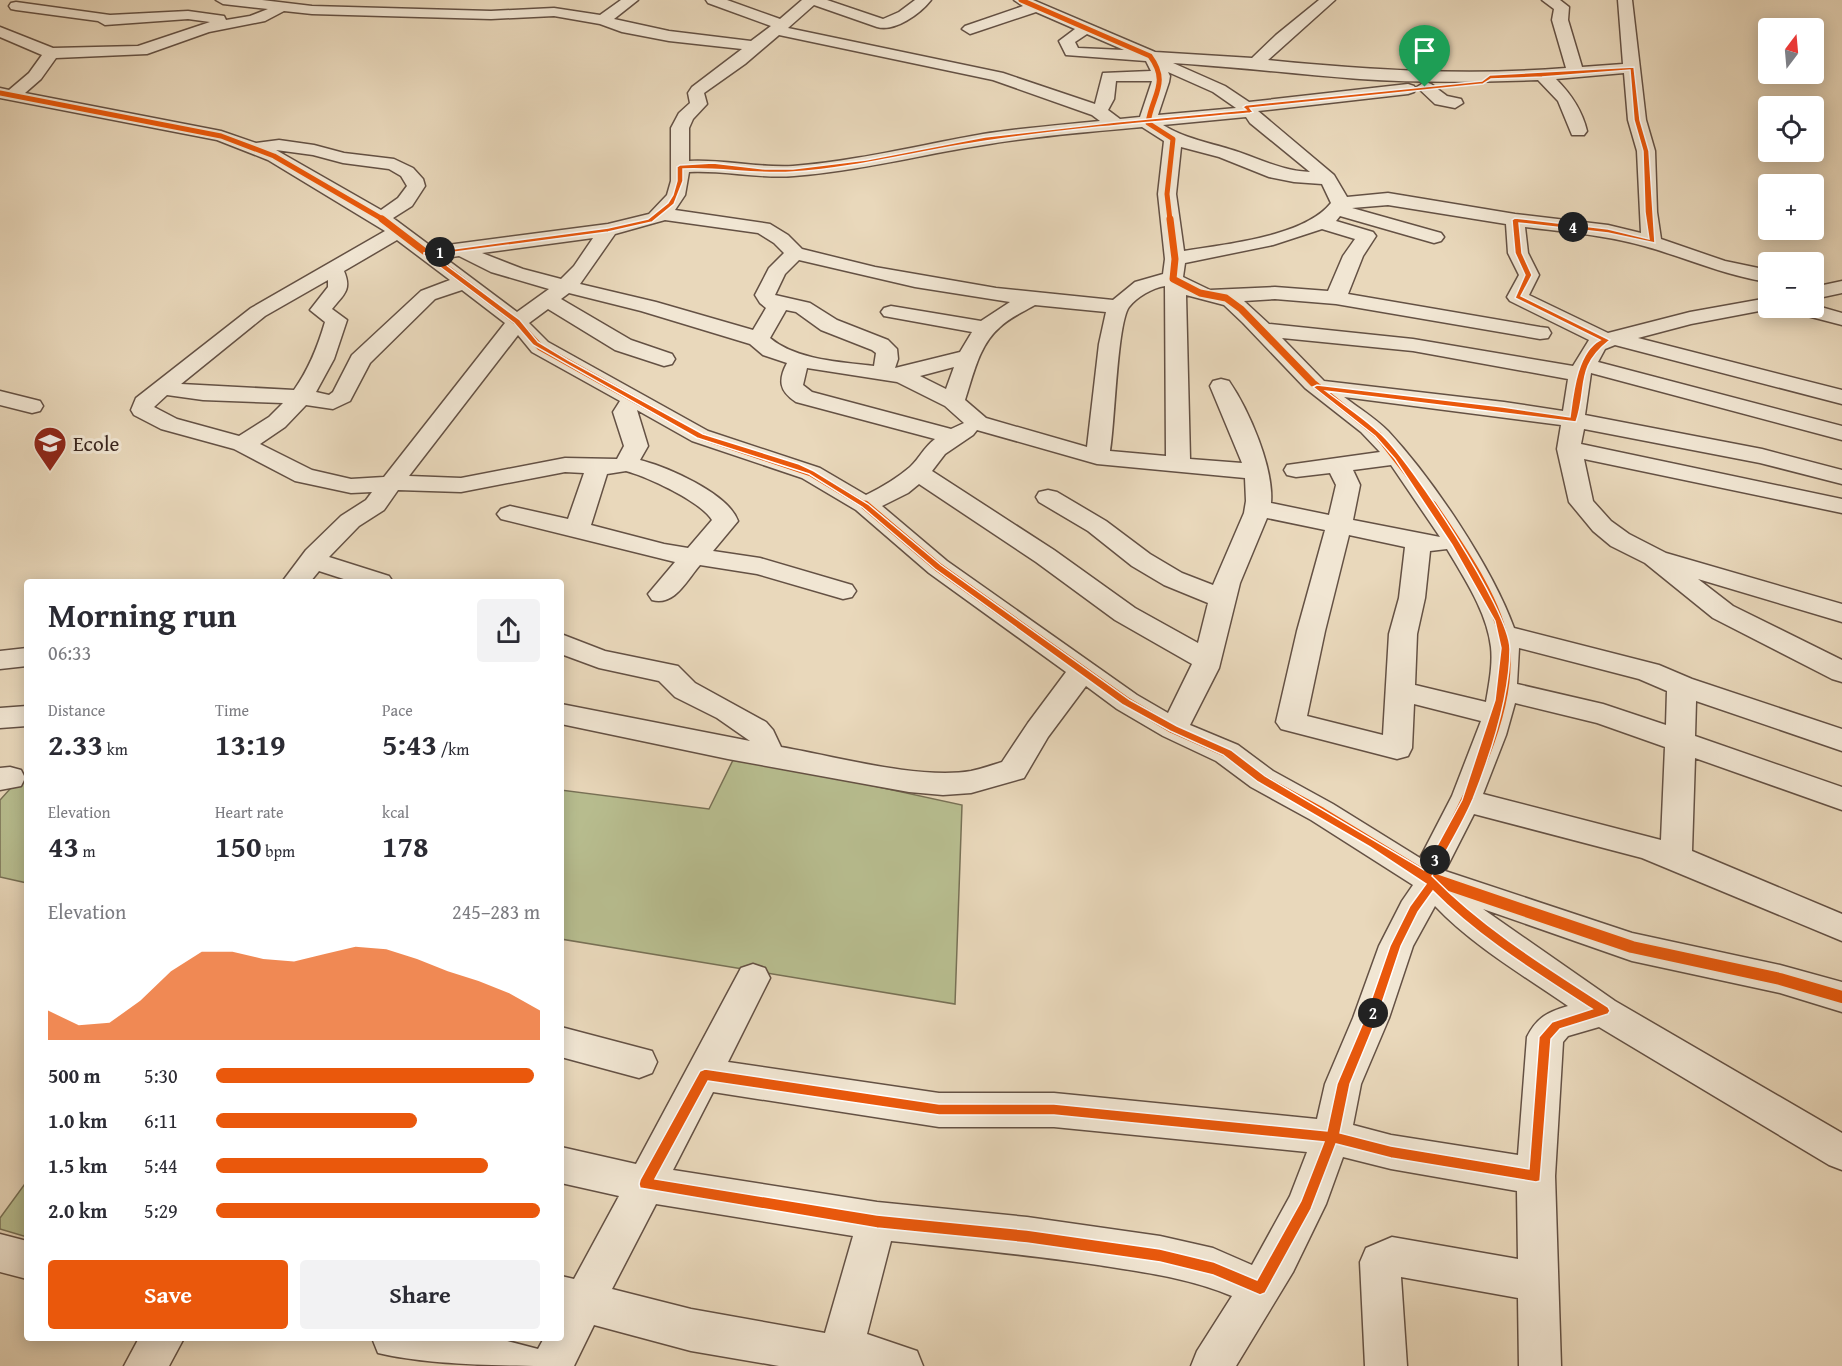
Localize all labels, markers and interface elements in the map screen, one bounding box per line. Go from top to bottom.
north arrow [1758,18,1824,84]
map controls [1758,18,1824,318]
pin [1399,25,1450,87]
icon: arrive [1408,34,1441,67]
button: locate [1758,96,1824,162]
button: + [1758,174,1824,240]
pin: 4 [1558,212,1588,242]
text: 4 [1569,215,1577,239]
pin: 1 [425,237,455,267]
text: 1 [436,240,444,264]
button: − [1758,252,1824,318]
school or university icon: Ecole [32,425,68,472]
place label: Ecole [73,428,120,459]
text: Morning run [48,591,237,639]
button: share [477,599,540,662]
text: 06:33 [48,638,91,667]
text: Distance [48,698,105,722]
text: Time [215,698,249,722]
text: Pace [382,698,413,722]
text: 2.33 [48,722,103,766]
text: 13:19 [215,722,286,766]
text: 5:43 [382,722,437,766]
text: km [103,737,128,761]
text: /km [437,737,469,761]
text: Elevation [48,800,111,824]
text: Heart rate [215,800,284,824]
text: kcal [382,800,409,824]
text: 43 [48,824,79,868]
text: 150 [215,824,262,868]
text: 178 [382,824,429,868]
text: m [79,839,96,863]
text: bpm [262,839,295,863]
pin: 3 [1420,845,1450,875]
text: 3 [1431,848,1439,872]
text: Elevation [48,897,126,926]
text: 245–283 m [452,897,540,926]
pin: 2 [1358,998,1388,1028]
text: 2 [1369,1001,1377,1025]
text: 500 m [48,1061,101,1090]
text: 5:30 [144,1061,178,1090]
text: 1.0 km [48,1106,107,1135]
text: 6:11 [144,1106,178,1135]
text: 1.5 km [48,1151,107,1180]
text: 5:44 [144,1151,178,1180]
text: 2.0 km [48,1196,107,1225]
text: 5:29 [144,1196,178,1225]
button: Save [48,1260,288,1329]
button: Share [300,1260,540,1329]

